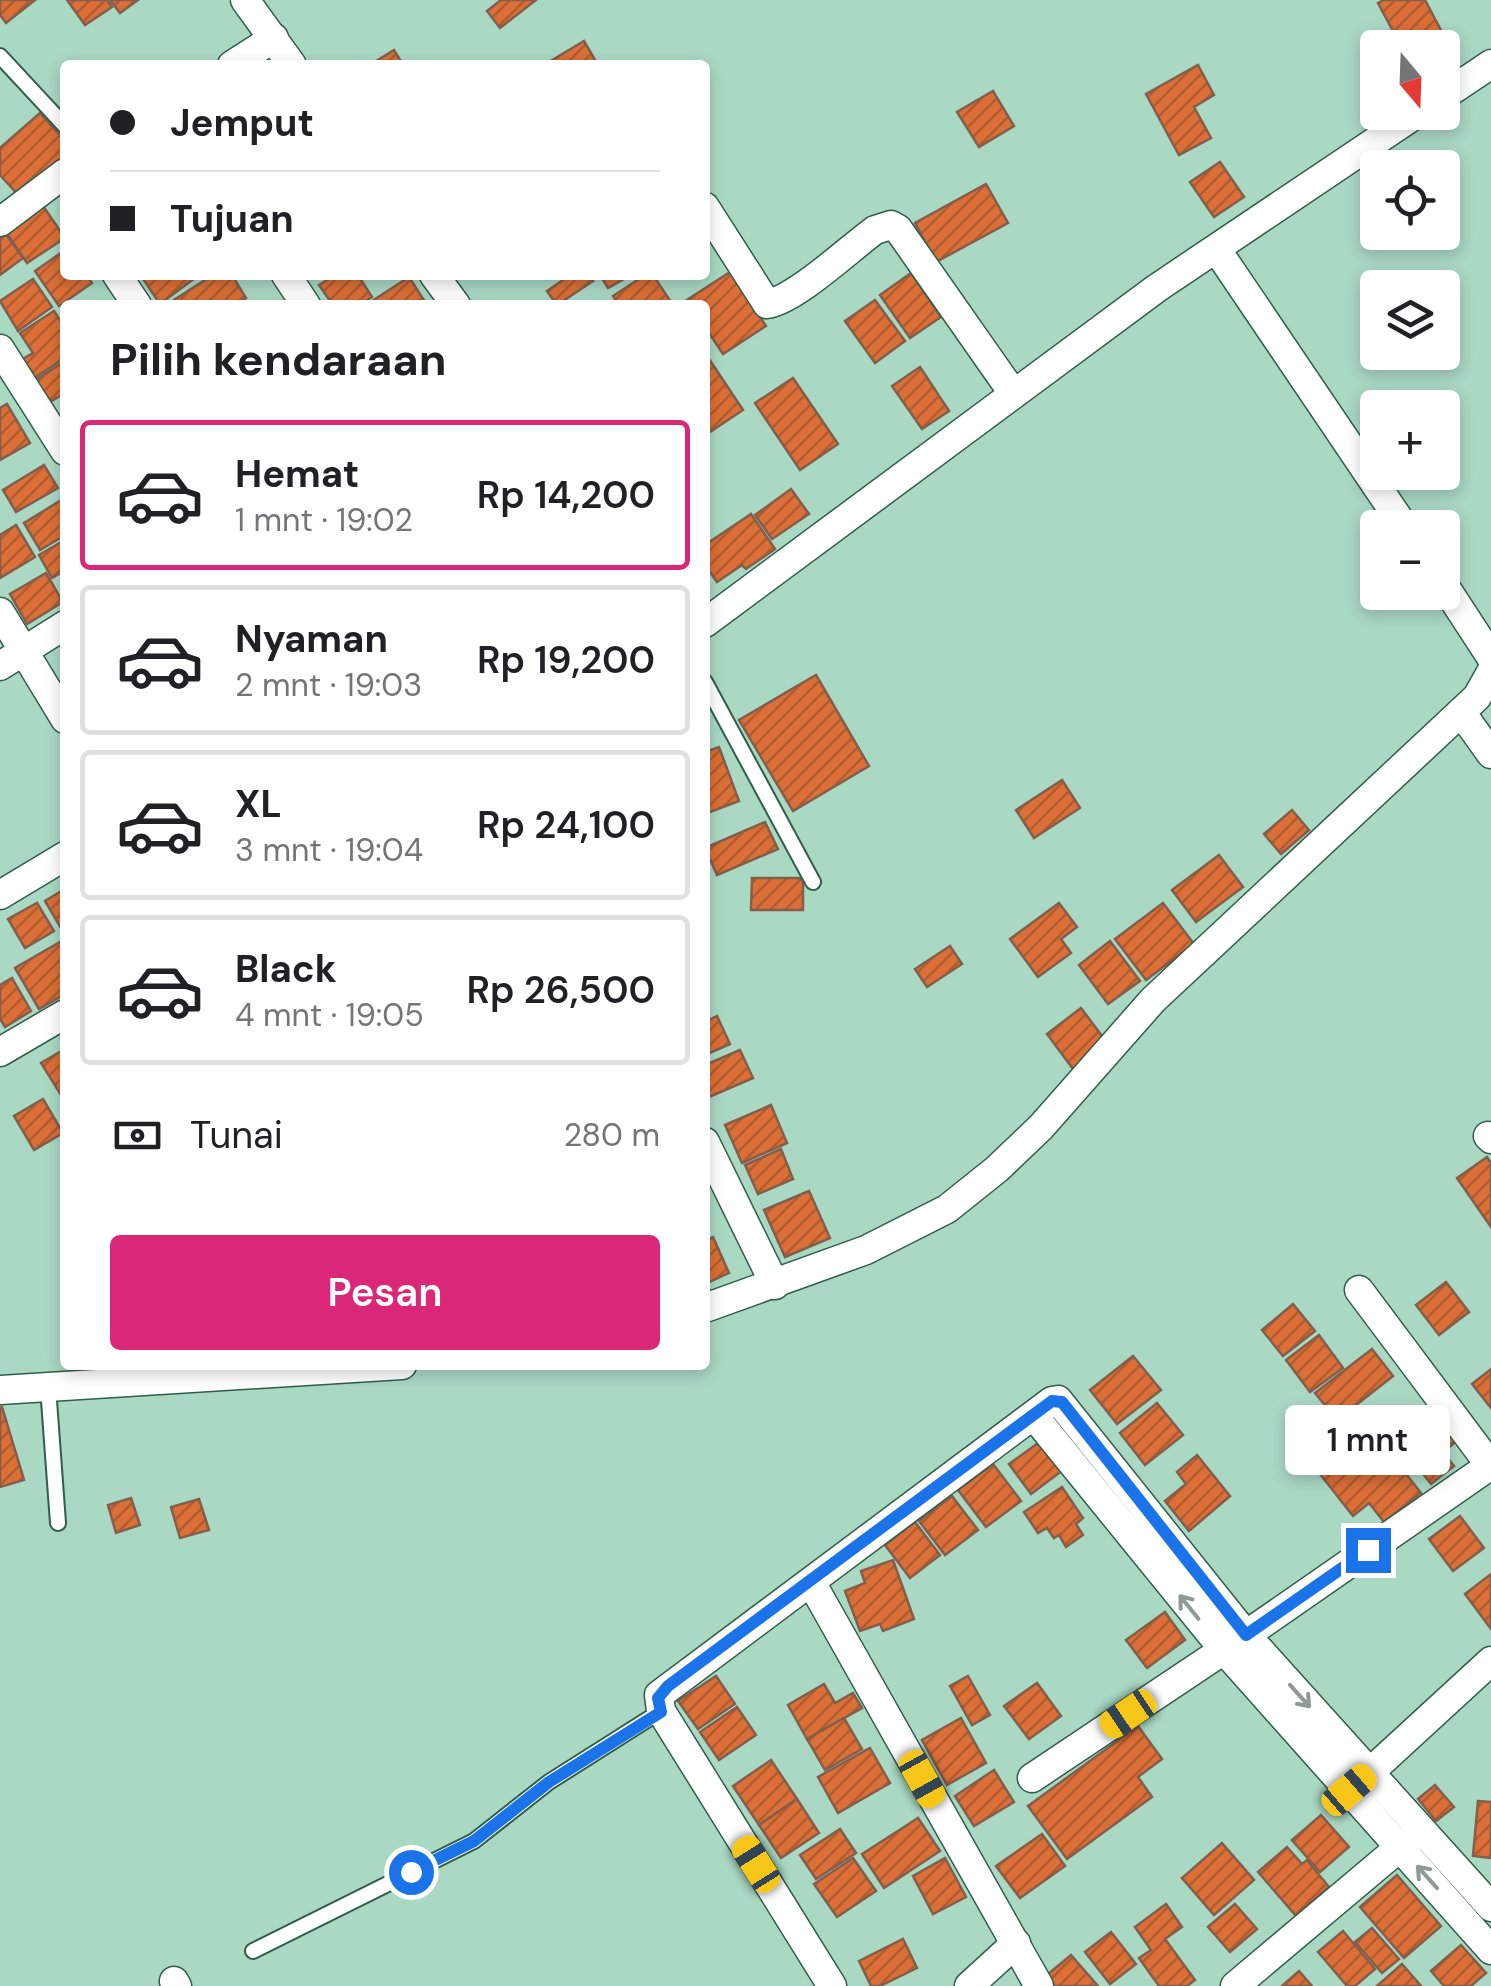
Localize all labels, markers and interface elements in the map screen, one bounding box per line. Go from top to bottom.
north arrow [1360,30,1460,130]
map controls [1360,30,1460,610]
text: Jemput [170,98,314,148]
button: locate [1360,150,1460,250]
text: Tujuan [170,194,294,244]
button: layers [1360,270,1460,370]
text: Pilih kendaraan [110,330,446,389]
button: + [1360,390,1460,490]
text: Hemat [235,449,359,499]
icon: car [115,450,205,540]
text: Rp 14,200 [477,470,655,520]
text: 1 mnt · 19:02 [235,499,413,541]
button: − [1360,510,1460,610]
text: Nyaman [235,614,388,664]
icon: car [115,615,205,705]
text: Rp 19,200 [477,635,655,685]
text: 2 mnt · 19:03 [235,664,422,706]
text: XL [235,779,282,829]
icon: car [115,780,205,870]
text: Rp 24,100 [477,800,655,850]
text: 3 mnt · 19:04 [235,829,423,871]
text: Black [235,944,337,994]
icon: car [115,945,205,1035]
text: Rp 26,500 [466,965,655,1015]
text: 4 mnt · 19:05 [235,994,424,1036]
icon: cash [110,1108,165,1163]
text: Tunai [190,1110,283,1160]
text: 280 m [564,1114,660,1156]
button: Pesan [110,1235,660,1350]
callout: 1 mnt [1286,1405,1450,1475]
text: 1 mnt [1327,1419,1408,1461]
route end [1346,1528,1391,1573]
one-way arrow [1179,1594,1200,1621]
one-way arrow [1289,1683,1312,1708]
car [1095,1685,1161,1743]
car [894,1745,950,1813]
car [1317,1759,1381,1821]
car [727,1831,785,1897]
route start [389,1850,434,1895]
one-way arrow [1415,1865,1438,1890]

